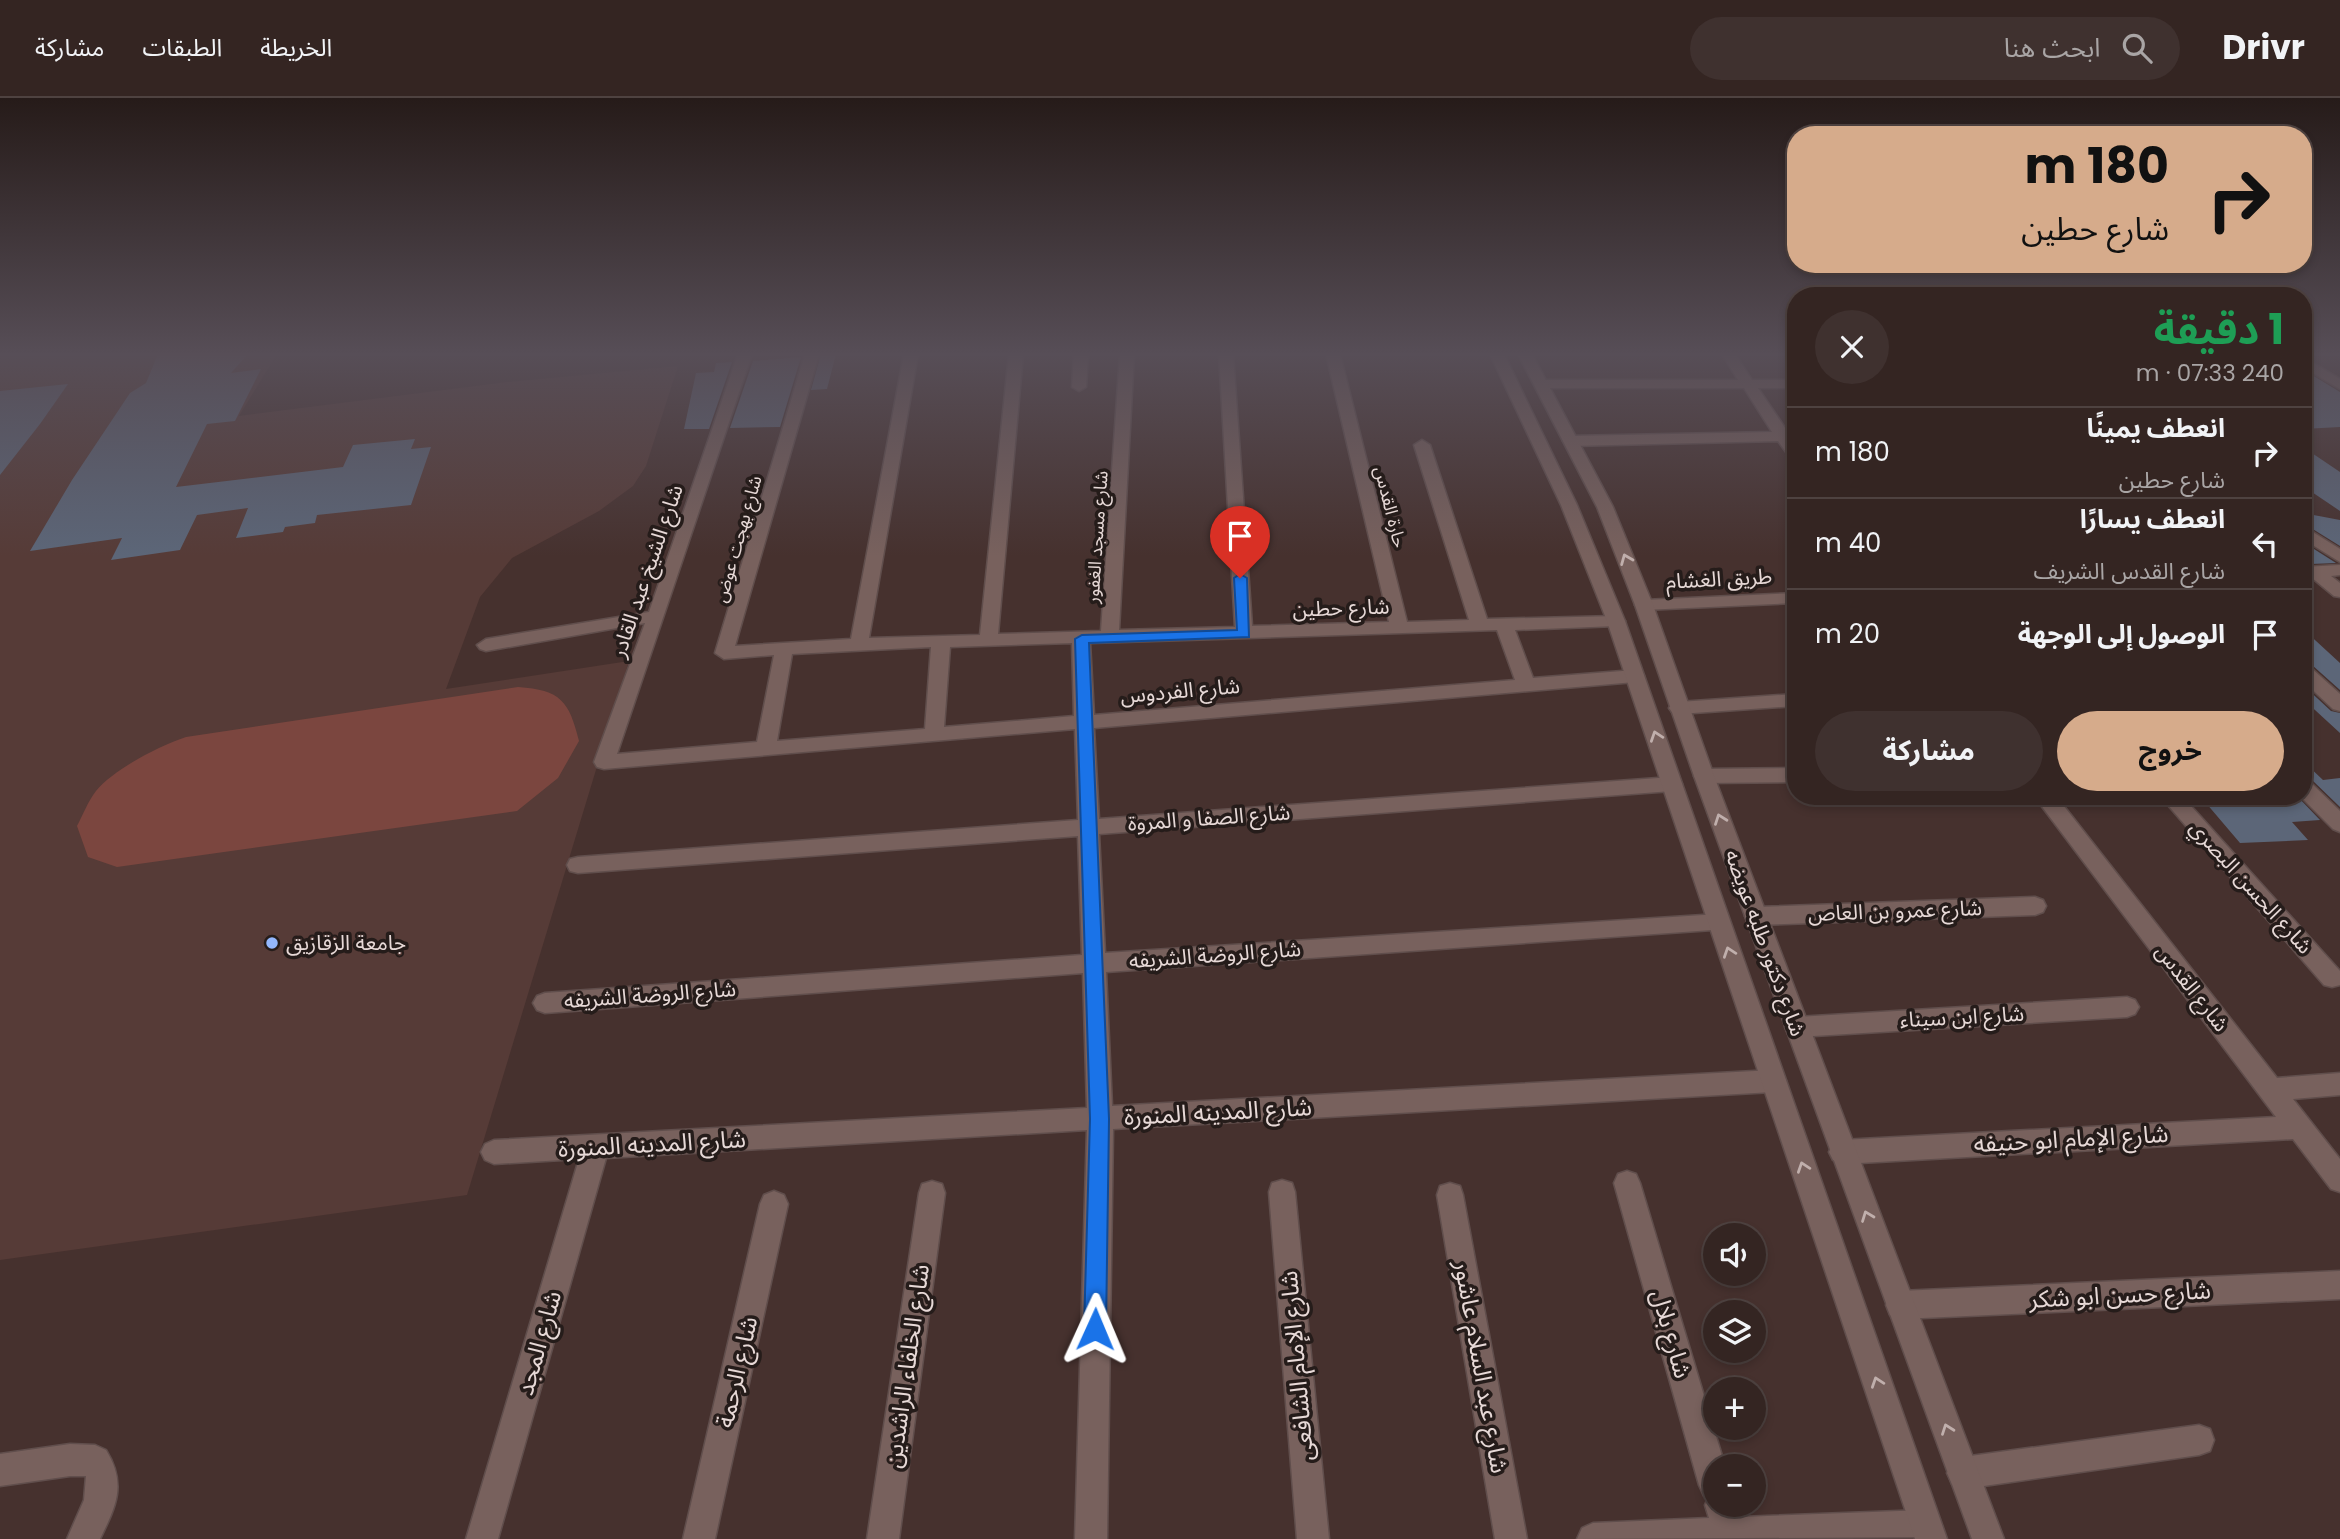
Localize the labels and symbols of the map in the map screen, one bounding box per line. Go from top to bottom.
street label: حارة القدس [1368,464,1413,550]
street label: شارع مسجد الغفور [1079,470,1116,605]
street label: شارع بهجت عوض [707,473,769,606]
street label: شارع الشيخ عبد القادر [603,480,691,662]
pin [1210,506,1270,578]
one-way arrow [1620,554,1634,566]
street label: طريق الغشام [1665,561,1773,598]
street label: شارع حطين [1292,591,1390,625]
street label: شارع الفردوس [1119,671,1241,711]
one-way arrow [1650,731,1664,743]
street label: شارع الصفا و المروة [1127,797,1291,839]
street label: شارع الحسن البصري [2182,813,2319,961]
one-way arrow [1714,814,1728,826]
street label: شارع دكتور طلبه عويضه [1717,845,1813,1041]
street label: شارع عمرو بن العاص [1807,893,1983,929]
place label: جامعة الزقازيق [286,928,406,957]
street label: شارع الروضة الشريفه [1128,934,1302,976]
marker: جامعة الزقازيق [264,935,280,951]
street label: شارع القدس [2148,938,2236,1038]
one-way arrow [1723,946,1737,958]
street label: شارع الروضة الشريفه [563,974,737,1016]
street label: شارع ابن سيناء [1899,999,2025,1035]
street label: شارع المدينه المنورة [1123,1090,1313,1134]
street label: شارع الإمام ابو حنيفه [1973,1117,2169,1162]
street label: شارع المدينه المنورة [557,1122,747,1166]
one-way arrow [1797,1161,1811,1173]
one-way arrow [1861,1211,1875,1223]
street label: شارع عبد السلام عاشور [1444,1257,1516,1476]
street label: شارع الخلفاء الراشدين [876,1262,938,1470]
street label: شارع الإمام الشافعى [1272,1269,1323,1462]
street label: شارع حسن ابو شكر [2027,1273,2212,1317]
street label: شارع بلال [1642,1286,1700,1382]
street label: شارع المجد [508,1287,570,1399]
position arrow [1058,1292,1132,1366]
street label: شارع الرحمة [708,1313,766,1431]
one-way arrow [1871,1376,1885,1388]
one-way arrow [1941,1424,1955,1436]

